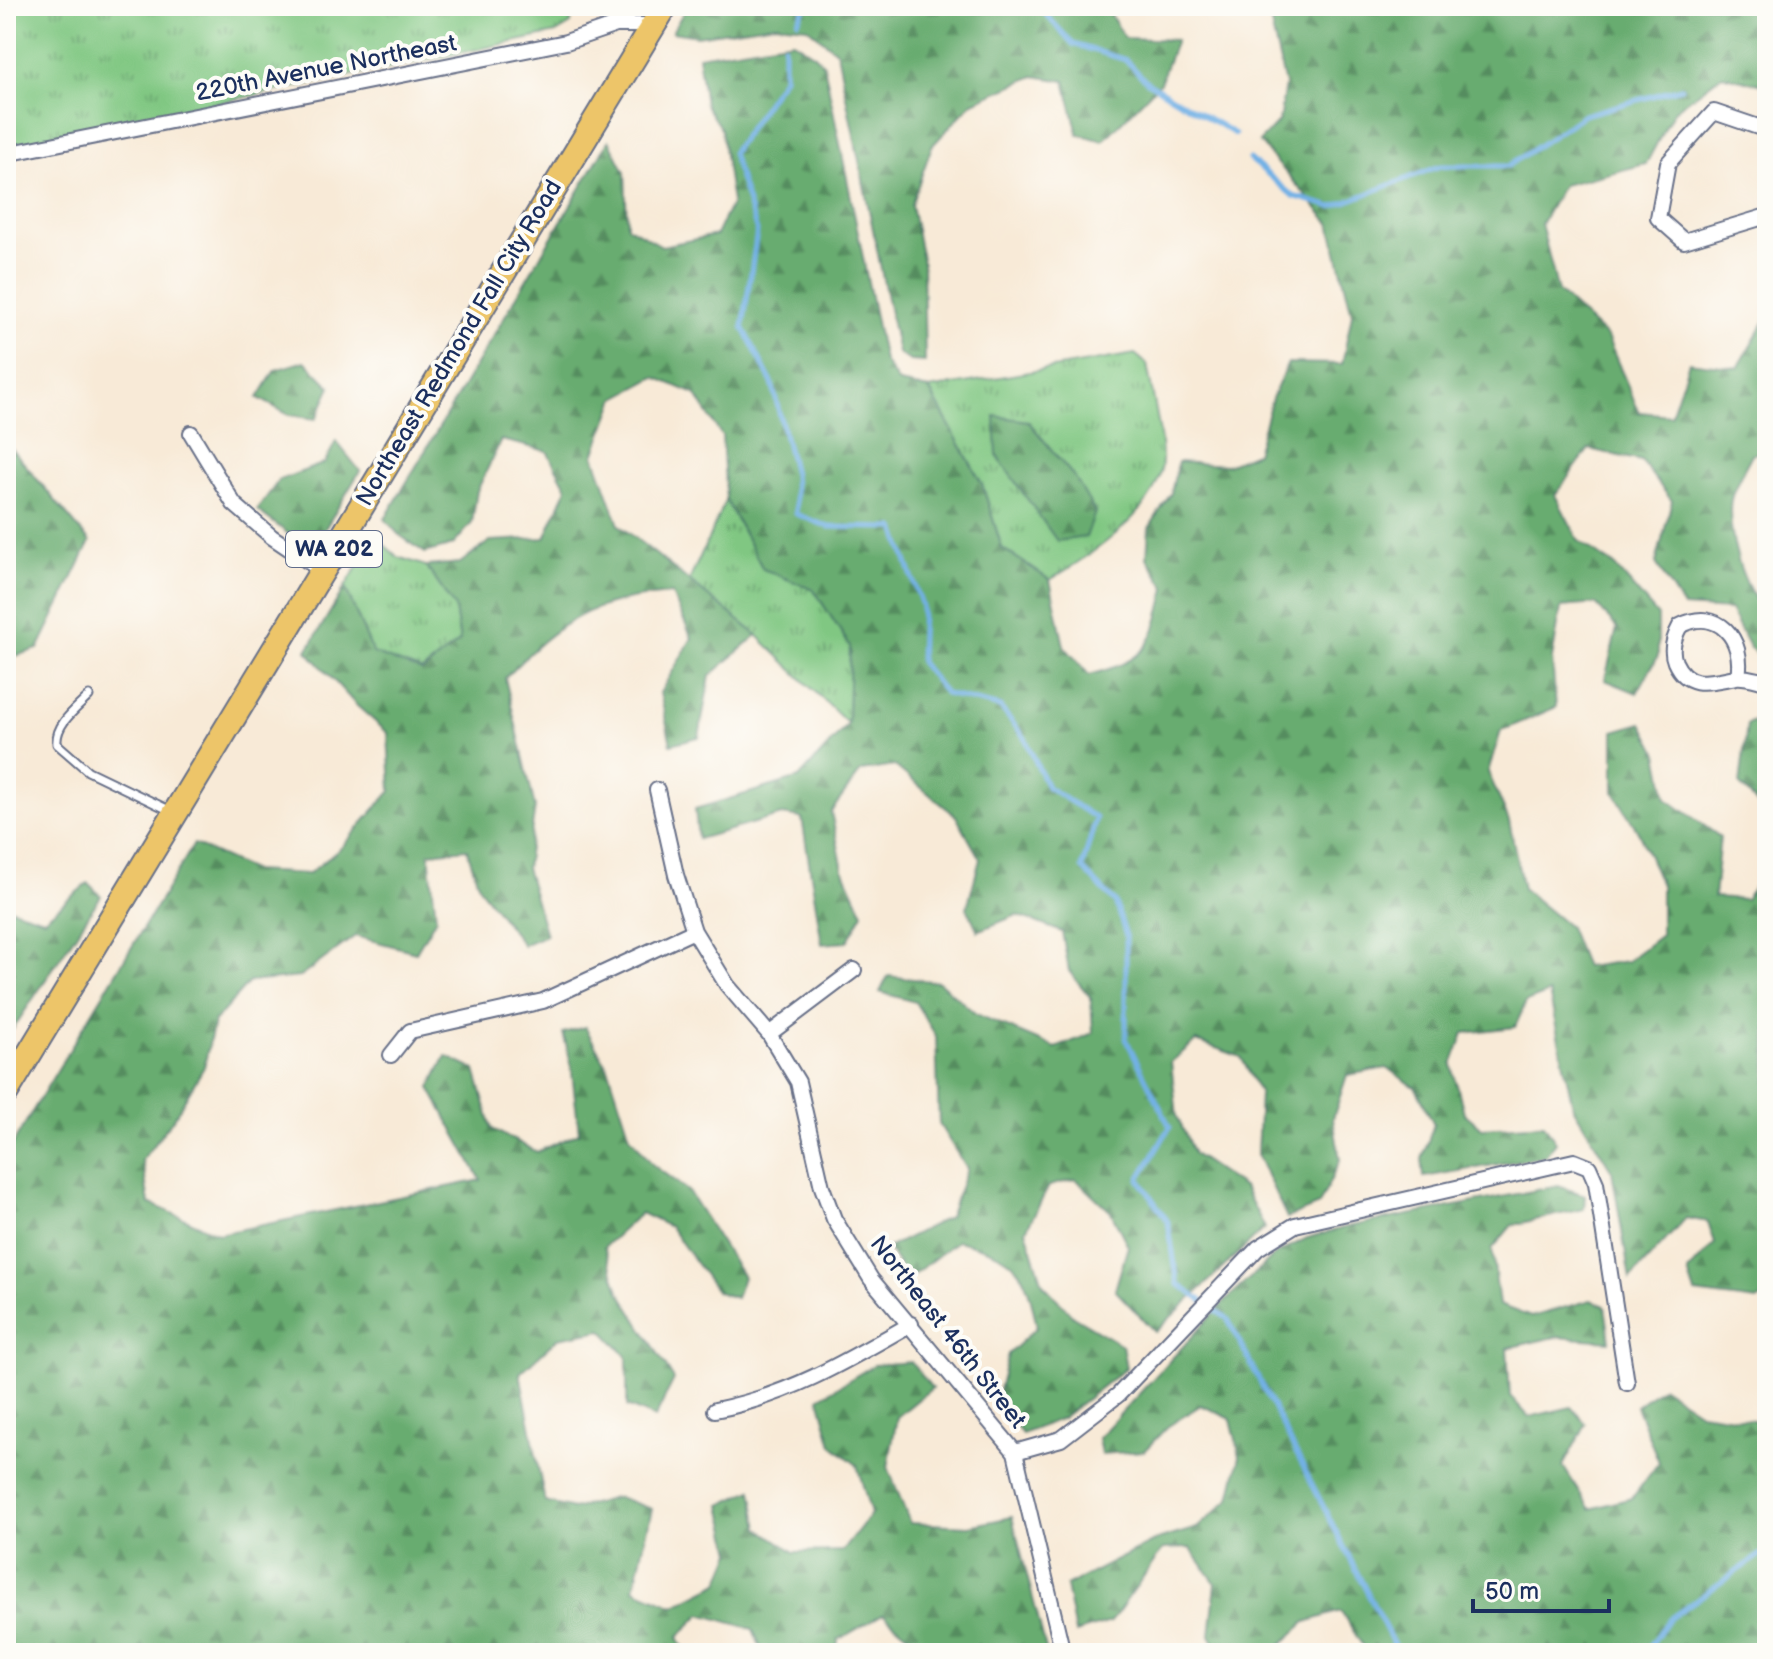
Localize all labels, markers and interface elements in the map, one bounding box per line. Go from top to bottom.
street label: 220th Avenue Northeast [193,28,459,108]
street label: Northeast Redmond Fall City Road [350,175,568,511]
road number: WA 202 [286,531,382,567]
street label: Northeast 46th Street [864,1230,1033,1435]
scale bar [1473,1563,1609,1613]
text: 50 m [1485,1577,1539,1606]

